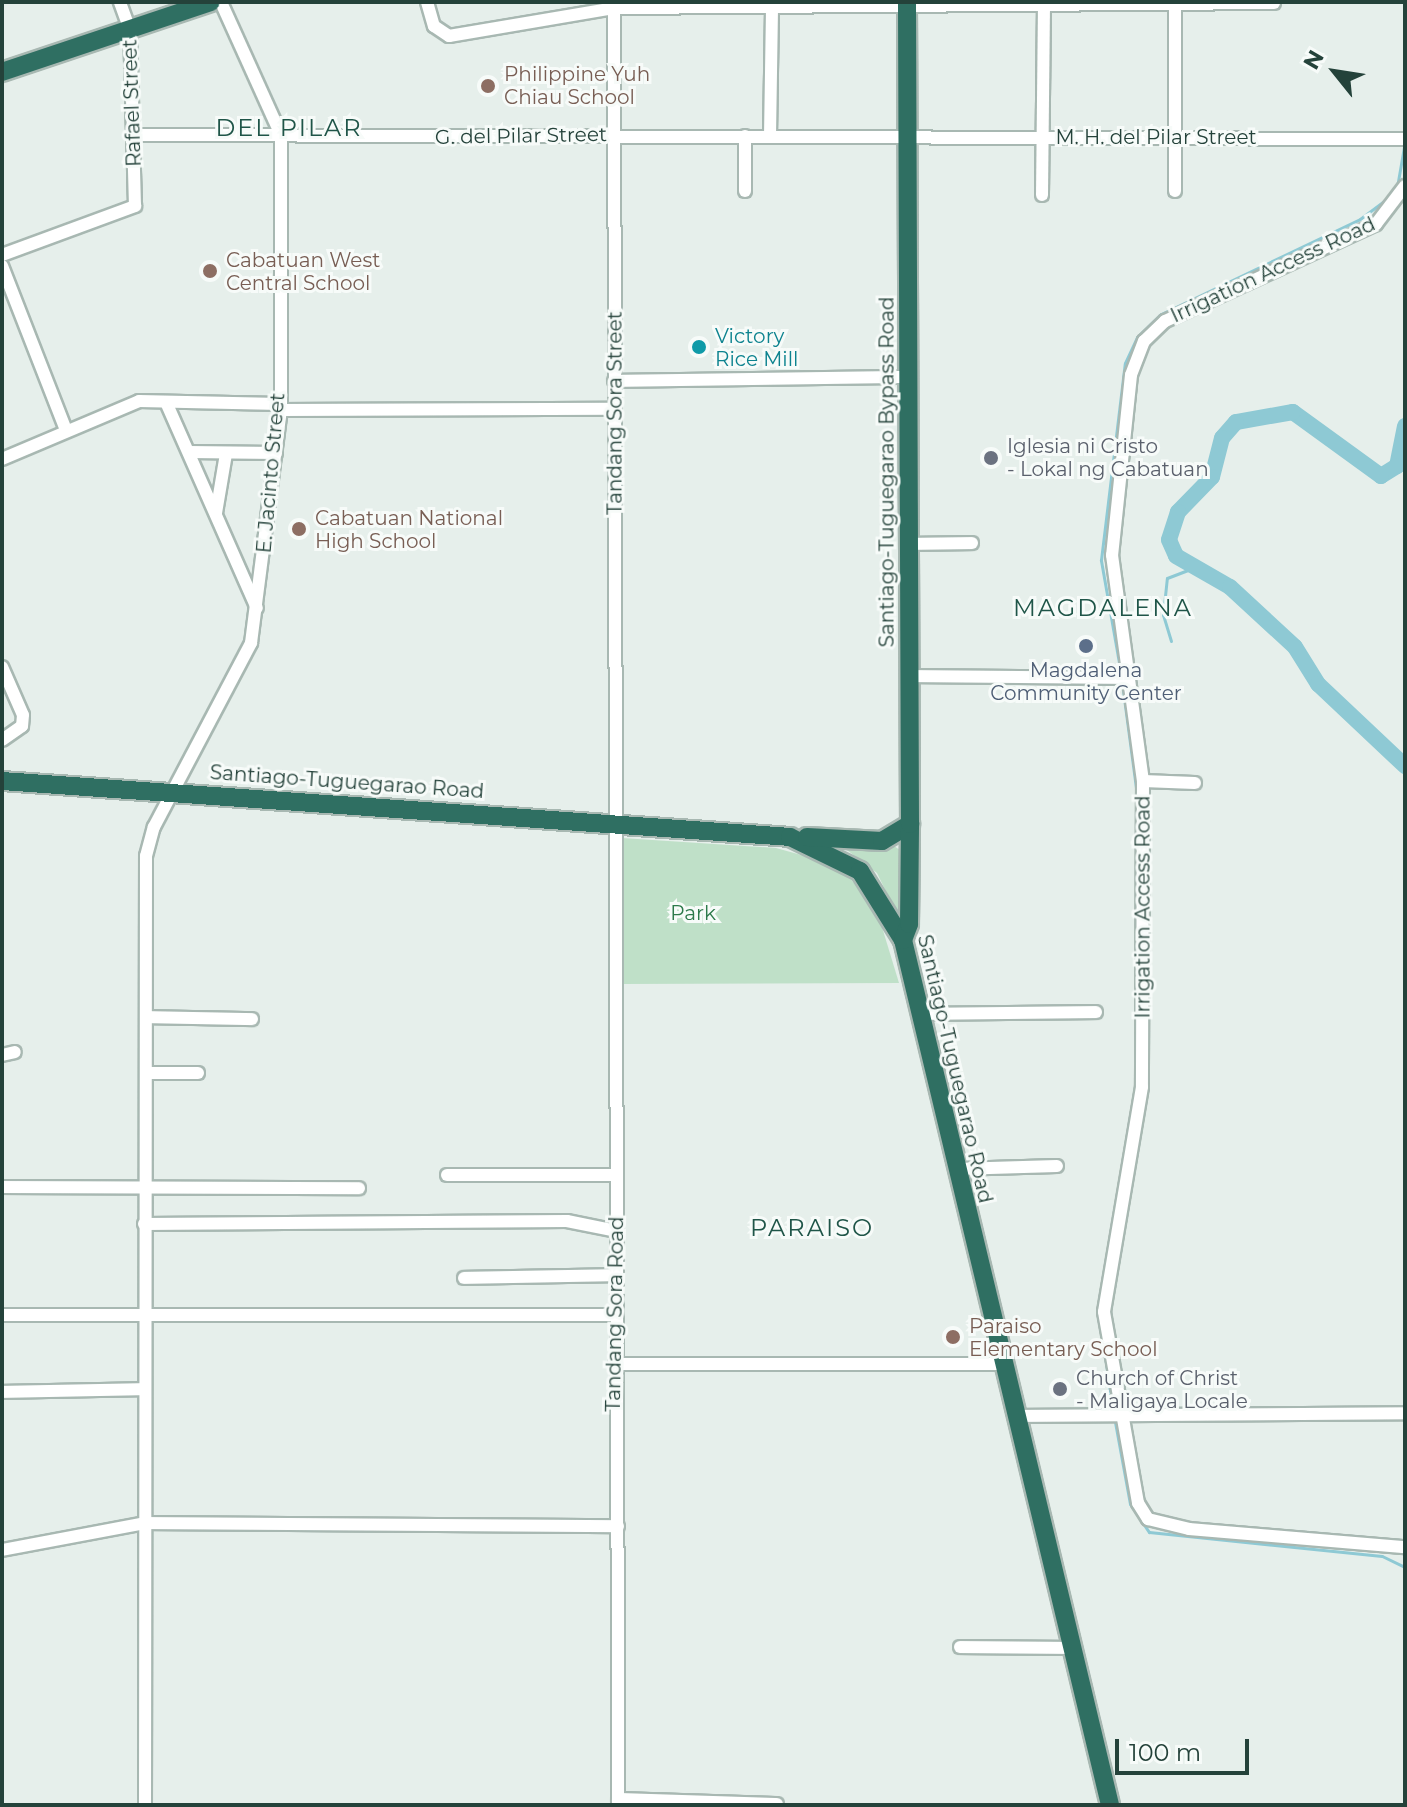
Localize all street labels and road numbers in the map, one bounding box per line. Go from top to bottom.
street label: Rafael Street [118,39,146,167]
street label: G. del Pilar Street [435,123,607,149]
street label: M. H. del Pilar Street [1055,125,1257,149]
street label: Irrigation Access Road [1167,212,1379,328]
street label: Santiago-Tuguegarao Bypass Road [875,297,899,647]
street label: Tandang Sora Street [603,311,627,515]
street label: E. Jacinto Street [252,392,290,554]
street label: Santiago-Tuguegarao Road [209,760,485,804]
street label: Irrigation Access Road [1131,796,1155,1018]
street label: Santiago-Tuguegarao Road [912,932,998,1206]
street label: Tandang Sora Road [601,1216,629,1412]

